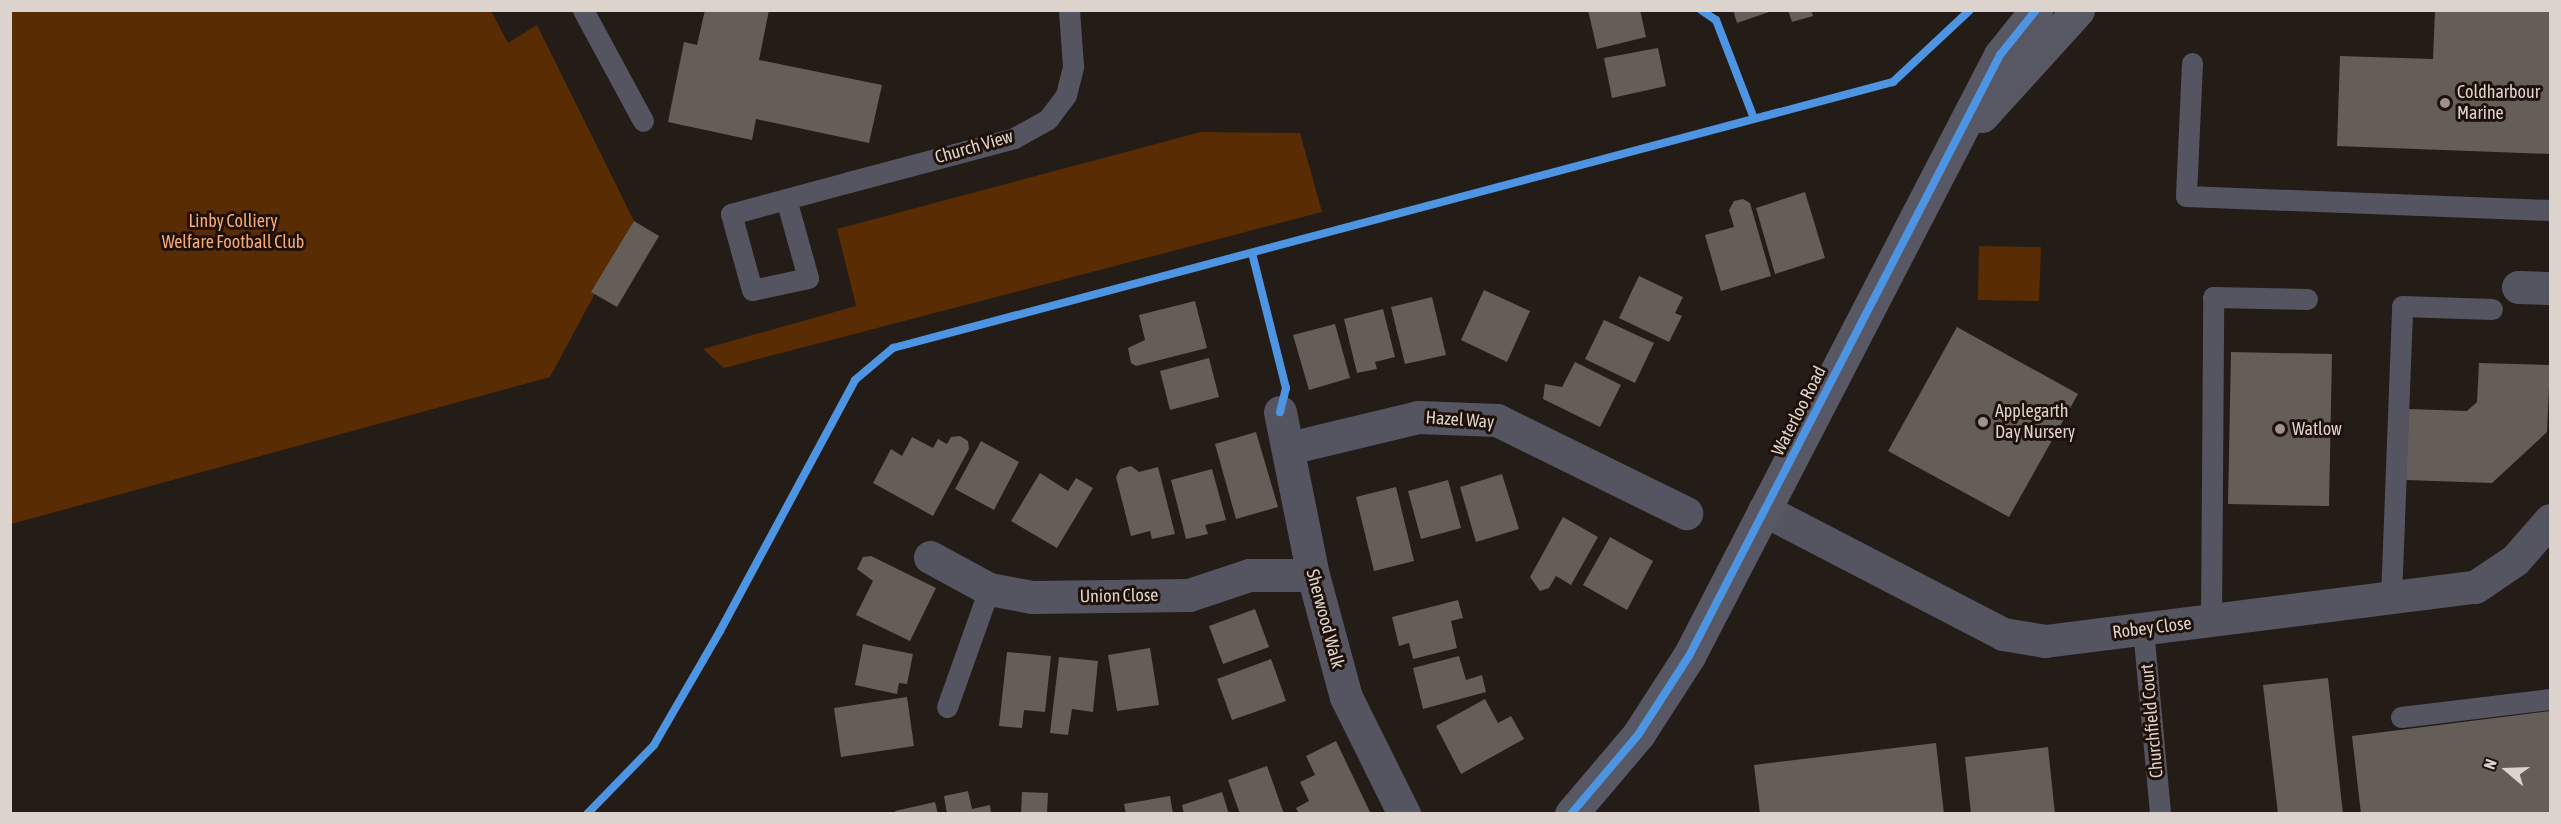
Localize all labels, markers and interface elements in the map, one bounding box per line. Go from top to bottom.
place label: Coldharbour Marine [2457,82,2540,124]
marker: Coldharbour Marine [2438,96,2452,110]
street label: Church View [932,126,1016,168]
park label: Linby Colliery Welfare Football Club [162,211,304,254]
street label: Waterloo Road [1767,363,1831,459]
place label: Applegarth Day Nursery [1995,401,2075,444]
street label: Hazel Way [1425,407,1495,433]
marker: Applegarth Day Nursery [1976,415,1990,429]
place label: Watlow [2292,418,2342,440]
marker: Watlow [2273,422,2287,436]
street label: Sherwood Walk [1301,567,1349,671]
street label: Union Close [1079,585,1159,607]
street label: Robey Close [2111,612,2193,644]
street label: Churchfield Court [2136,663,2168,779]
north arrow [2477,740,2537,800]
text: N [2480,757,2500,772]

